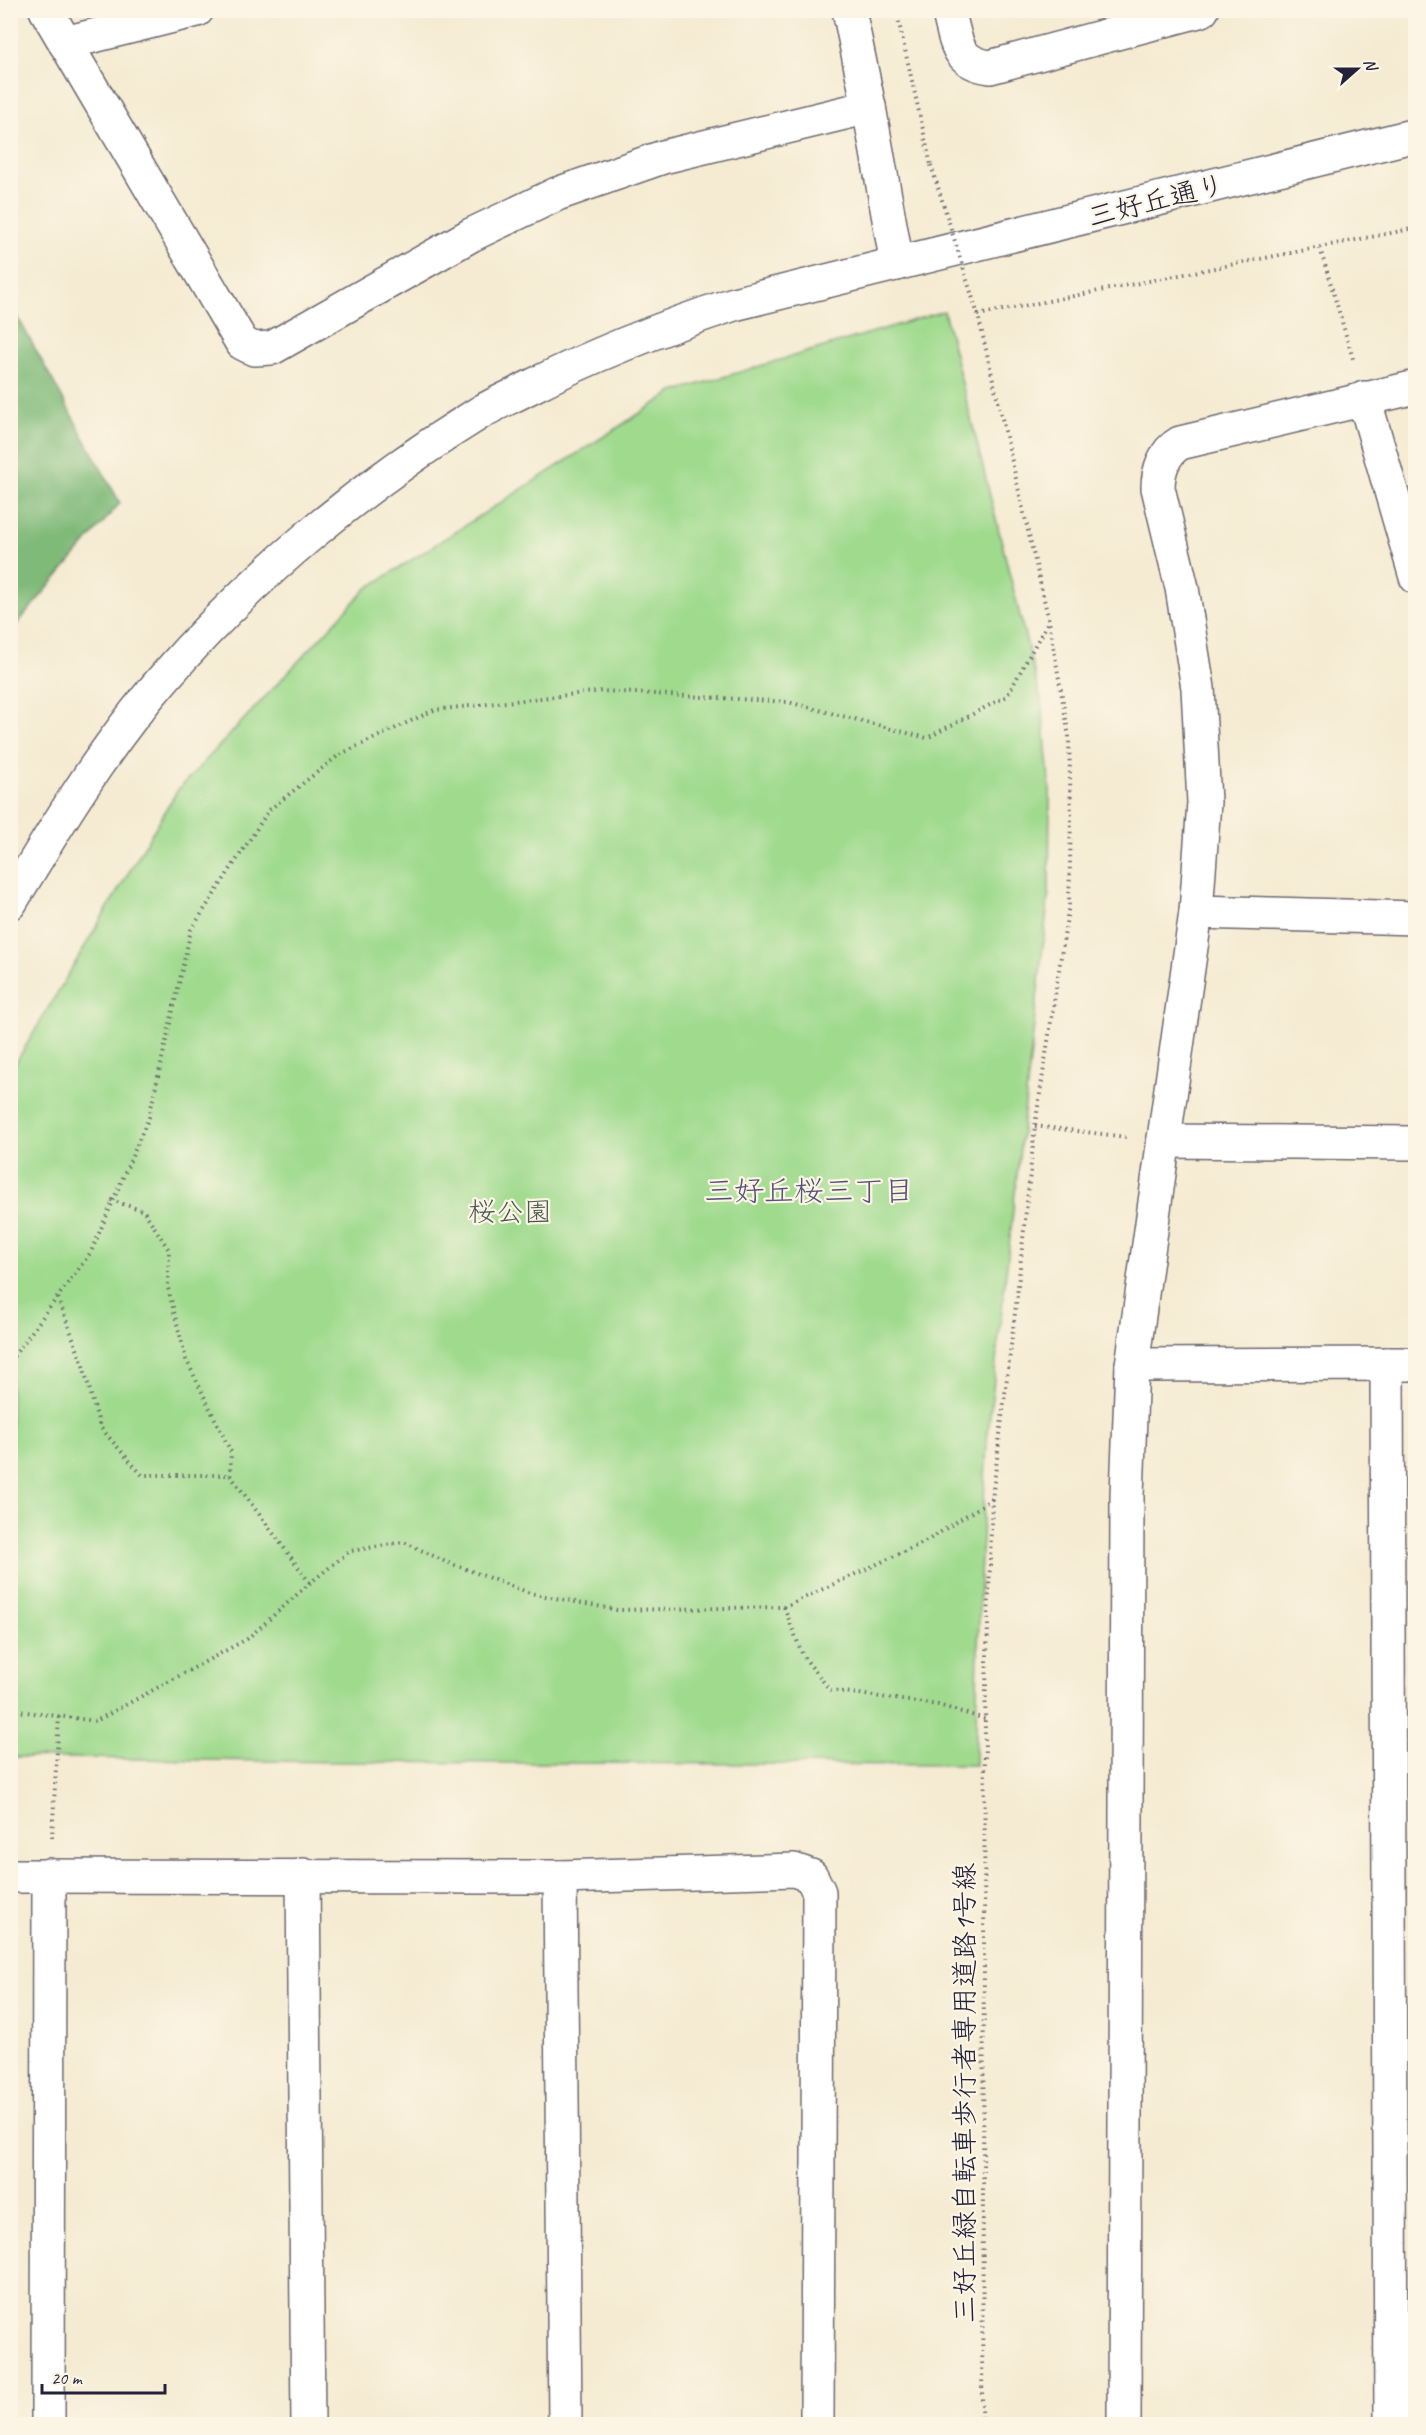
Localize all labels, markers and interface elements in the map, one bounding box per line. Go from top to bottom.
north arrow [1327,39,1387,99]
text: N [1359,56,1382,75]
street label: 三好丘通り [1084,167,1228,234]
district label: 三好丘桜三丁目 [704,1172,914,1210]
park label: 桜公園 [468,1194,552,1229]
street label: 三好丘緑自転車歩行者専用道路1号線 [947,1863,982,2323]
scale bar [42,2357,165,2395]
text: 20 m [51,2367,84,2389]

